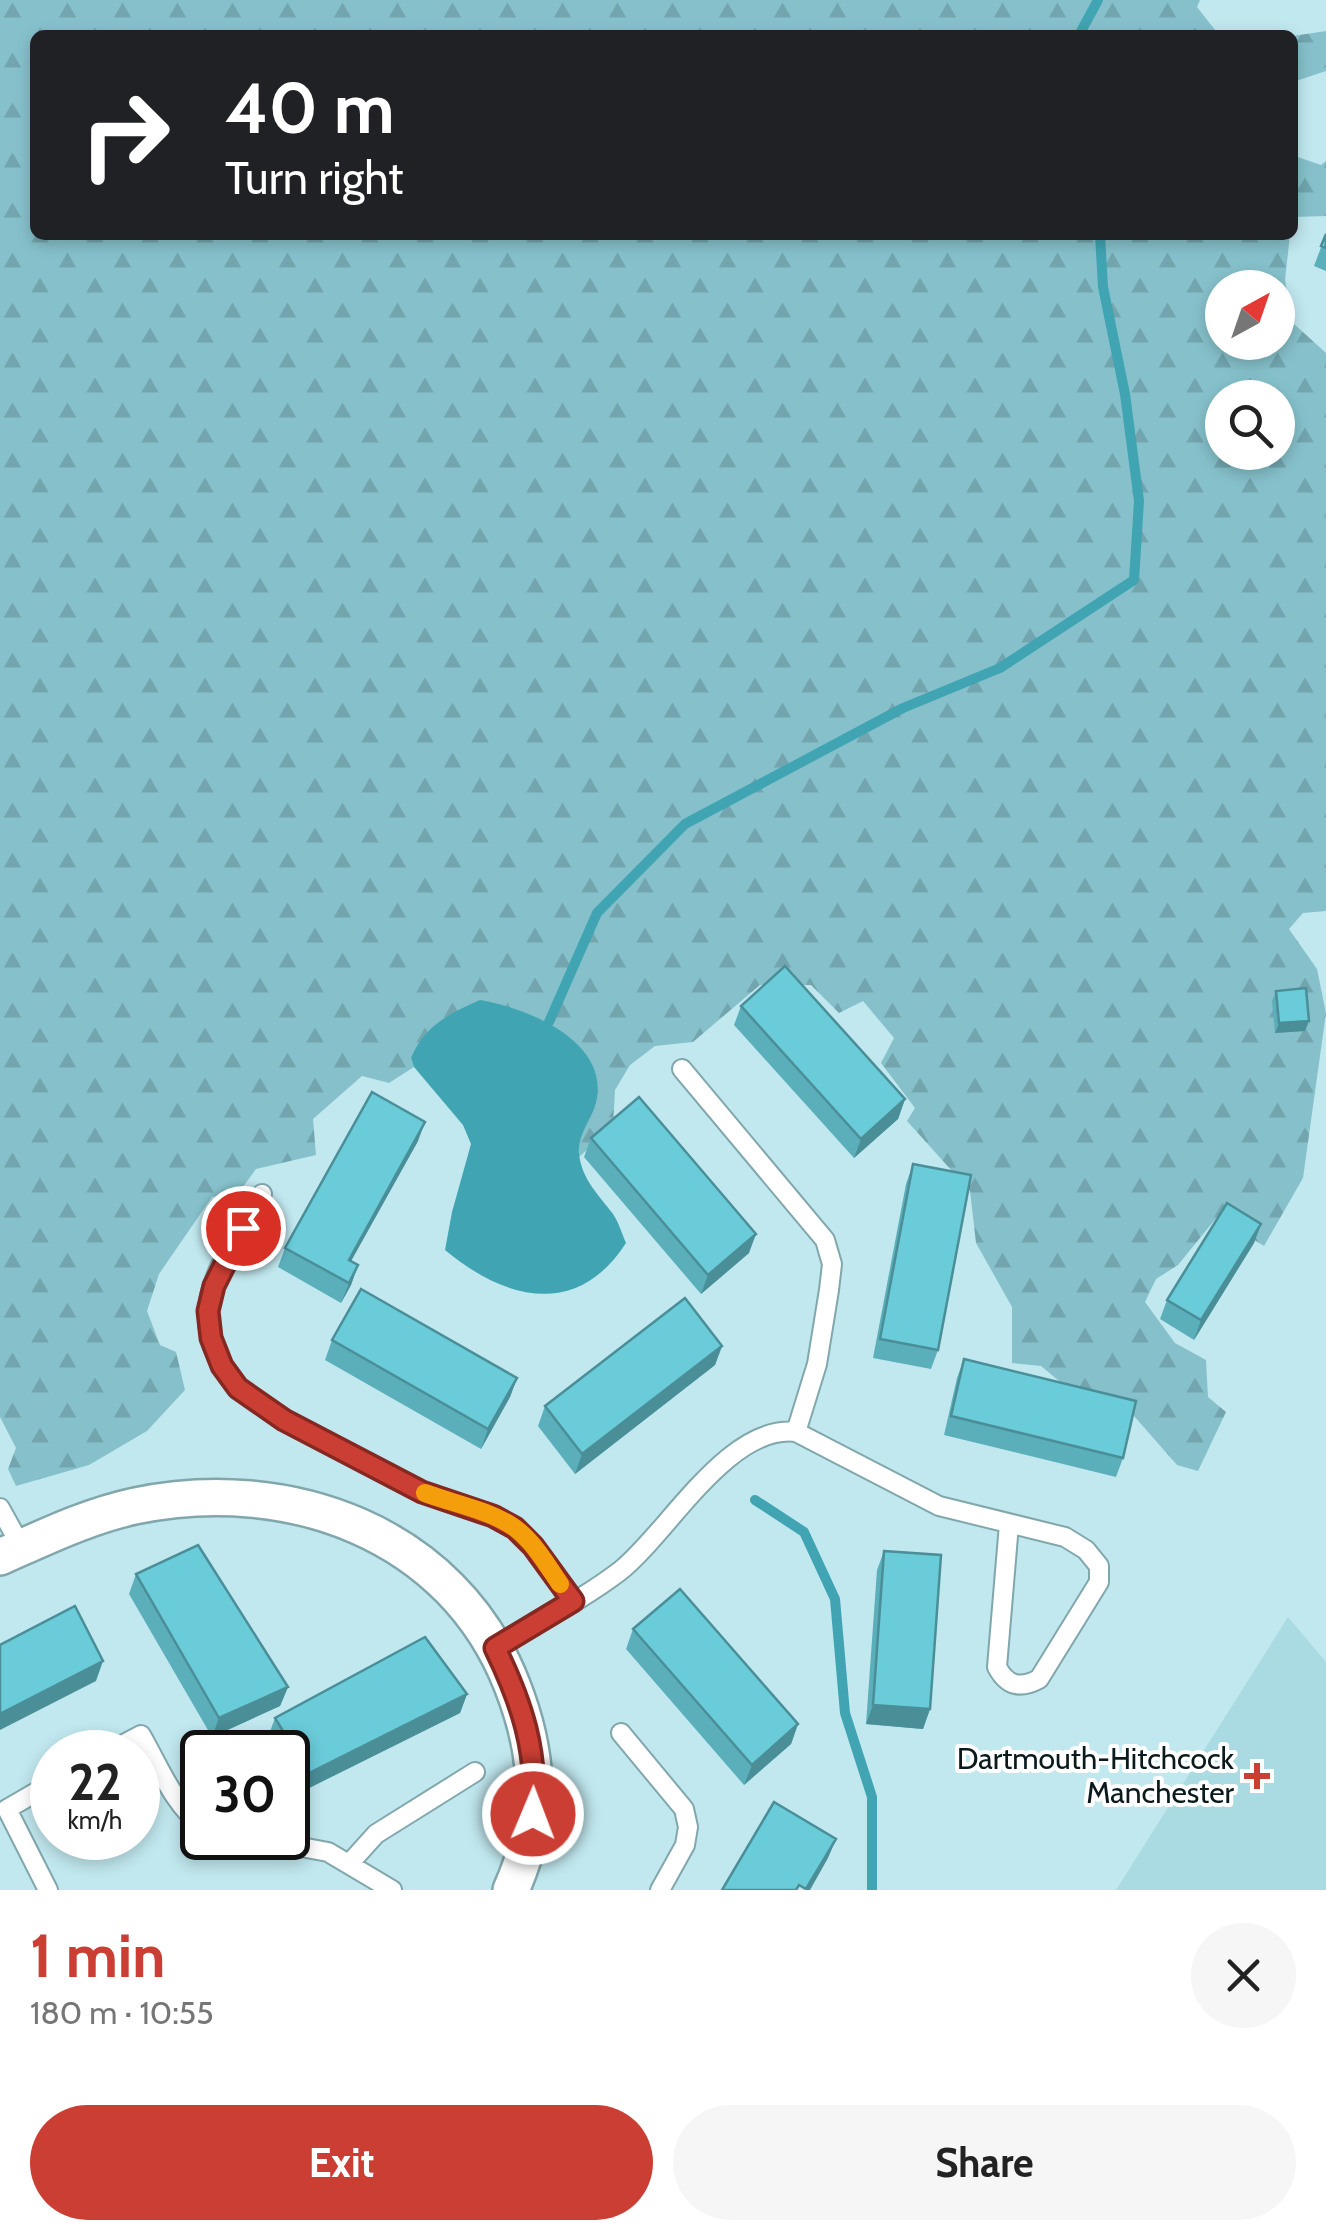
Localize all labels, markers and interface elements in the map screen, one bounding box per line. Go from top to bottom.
text: 40 m [225,65,394,151]
icon: right [60,70,190,200]
text: Turn right [225,151,404,205]
north arrow [1205,270,1295,360]
map controls [1205,270,1295,470]
button: search [1205,380,1295,470]
pin [201,1186,286,1271]
icon: arrive [216,1201,271,1256]
speed limit sign: 30 [180,1730,310,1860]
place label: Dartmouth-Hitchcock Manchester [957,1740,1235,1811]
text: 22 [69,1752,121,1813]
position arrow [481,1762,585,1866]
marker: Dartmouth-Hitchcock Manchester [1244,1763,1270,1789]
text: km/h [68,1805,122,1835]
text: 1 min [30,1919,165,1992]
button: close [1191,1923,1296,2028]
text: 180 m · 10:55 [30,1993,214,2032]
button: Exit [30,2105,653,2220]
button: Share [673,2105,1296,2220]

